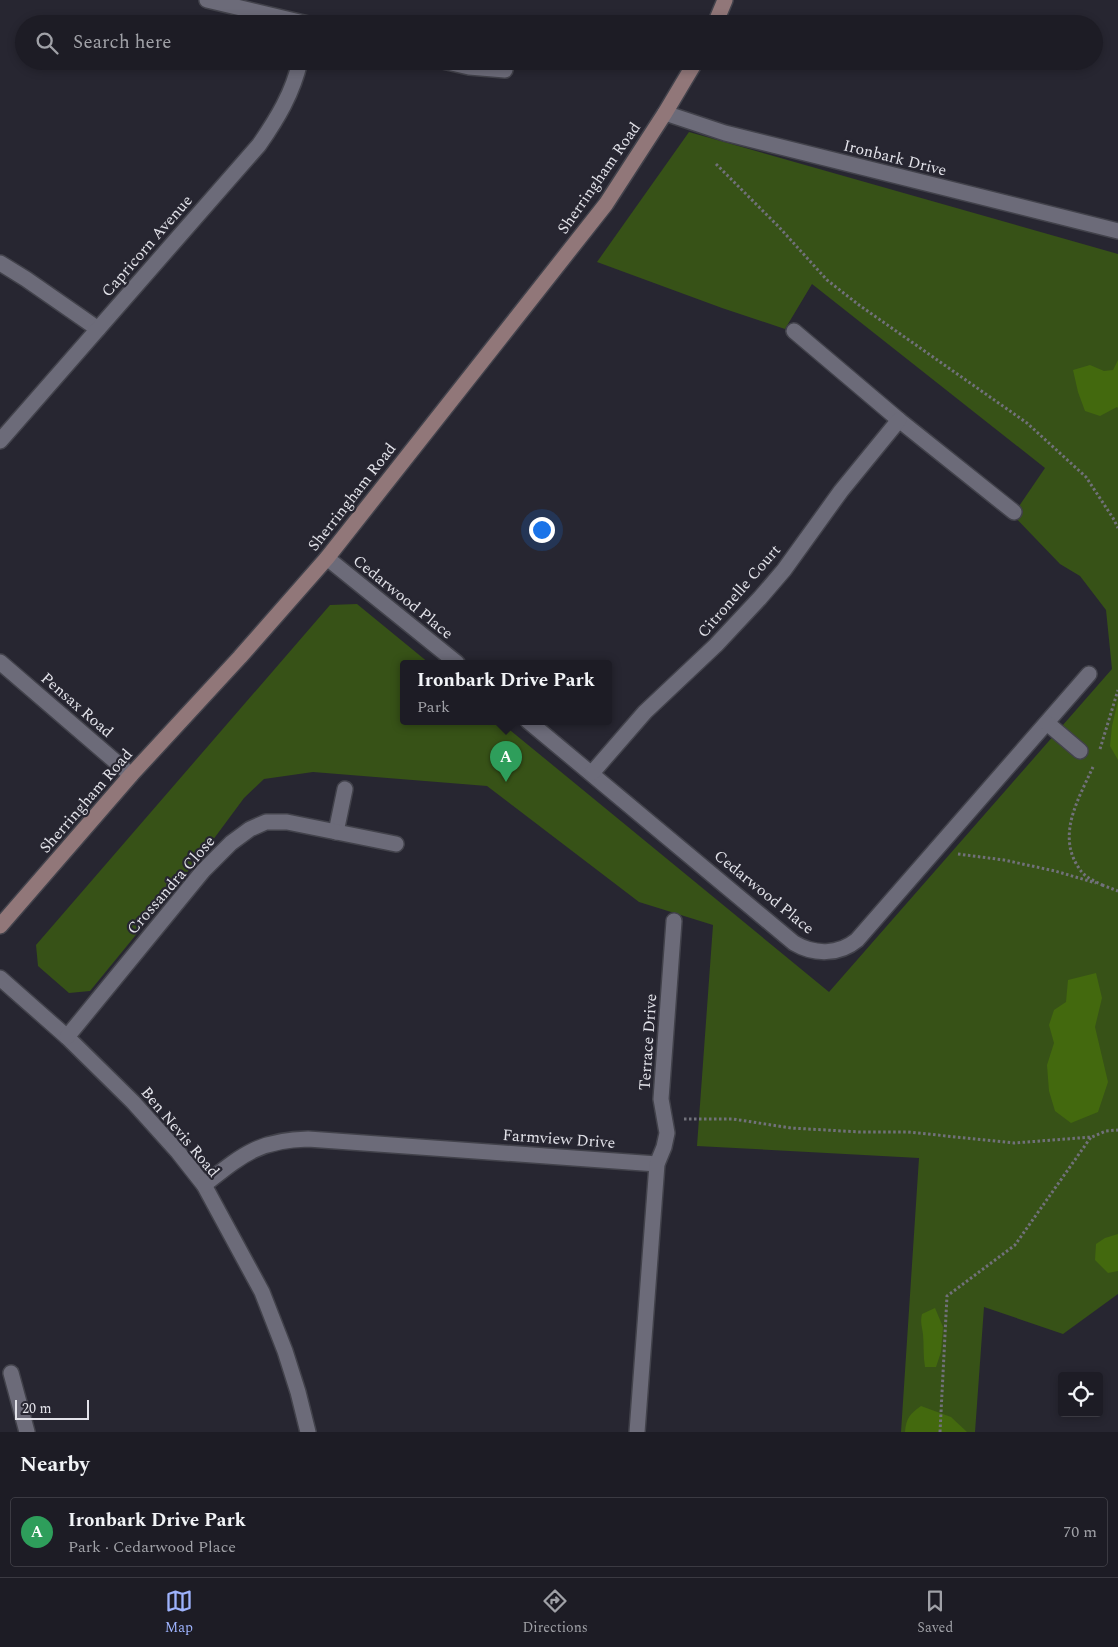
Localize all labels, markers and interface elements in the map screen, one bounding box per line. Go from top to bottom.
search box [15,15,1103,70]
text: Search here [73,28,172,57]
icon: search [33,29,61,57]
street label: Sherringham Road [551,117,647,239]
street label: Ironbark Drive [841,134,949,182]
street label: Capricorn Avenue [96,190,198,302]
street label: Sherringham Road [302,438,402,556]
your location [529,517,555,543]
street label: Citronelle Court [692,539,787,643]
street label: Cedarwood Place [348,549,458,645]
popup [400,660,612,725]
text: Ironbark Drive Park [417,666,595,695]
street label: Pensax Road [35,667,119,743]
text: Park [417,695,450,719]
pin: A [490,741,522,782]
street label: Sherringham Road [34,743,138,859]
street label: Crossandra Close [121,830,221,940]
street label: Cedarwood Place [709,844,819,940]
street label: Terrace Drive [633,993,663,1091]
street label: Ben Nevis Road [135,1081,225,1183]
street label: Farmview Drive [502,1123,616,1155]
map controls [1058,1372,1103,1417]
button: locate [1058,1372,1103,1417]
scale bar [15,1397,89,1420]
text: 20 m [22,1398,52,1419]
text: Nearby [20,1449,90,1481]
text: Ironbark Drive Park [68,1506,246,1535]
text: A [31,1520,43,1544]
text: 70 m [1063,1520,1097,1544]
text: Park · Cedarwood Place [68,1535,236,1559]
tab: Map [165,1587,193,1638]
tab: Directions [522,1587,588,1638]
tab: Saved [917,1587,953,1638]

